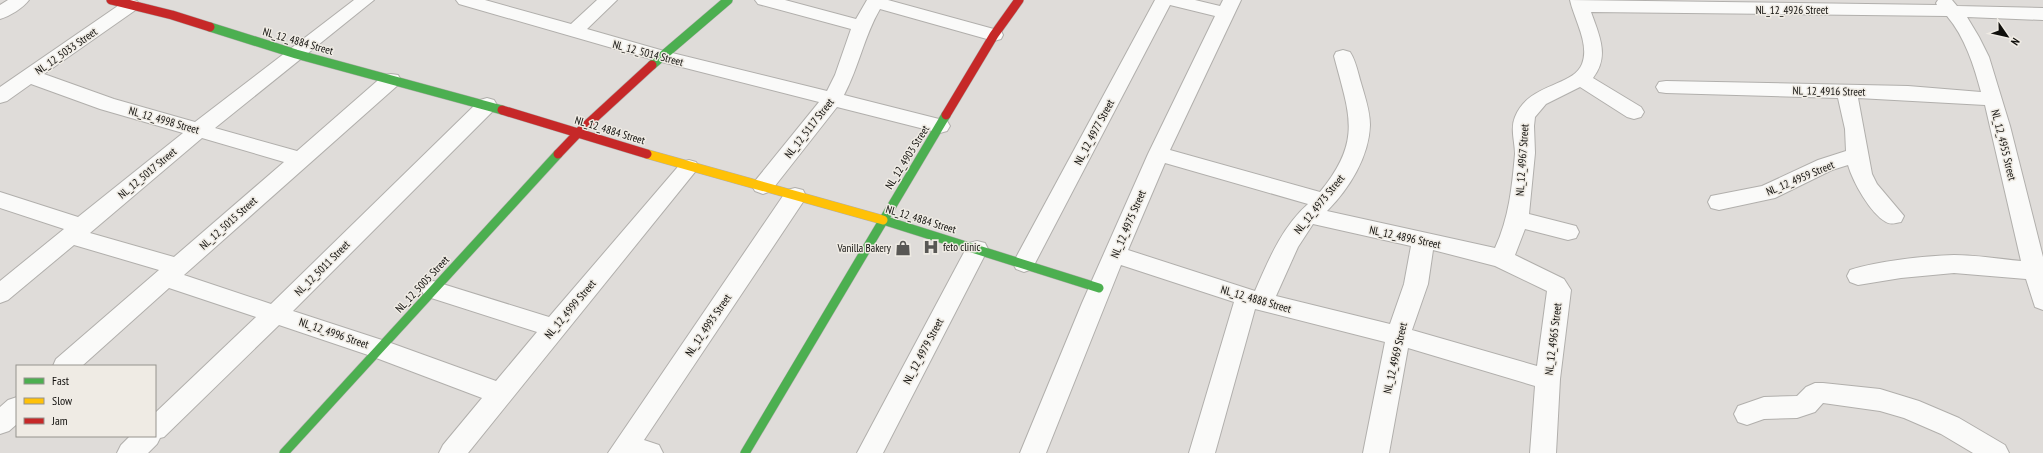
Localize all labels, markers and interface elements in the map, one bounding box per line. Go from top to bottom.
street label: NL_12_4926 Street [1756,3,1828,17]
north arrow [1987,16,2027,56]
street label: NL_12_5033 Street [32,24,100,78]
street label: NL_12_4884 Street [261,24,335,58]
text: N [2008,35,2023,48]
street label: NL_12_5014 Street [611,37,685,69]
street label: NL_12_4916 Street [1793,83,1865,99]
street label: NL_12_5117 Street [781,95,837,161]
street label: NL_12_4977 Street [1071,97,1117,167]
street label: NL_12_4998 Street [127,103,201,137]
street label: NL_12_4955 Street [1988,108,2020,182]
street label: NL_12_4884 Street [573,113,647,147]
street label: NL_12_4903 Street [882,122,932,192]
street label: NL_12_4967 Street [1512,124,1532,196]
street label: NL_12_5017 Street [115,144,179,202]
street label: NL_12_4959 Street [1764,157,1836,199]
street label: NL_12_4973 Street [1291,171,1347,237]
street label: NL_12_4975 Street [1107,188,1149,260]
street label: NL_12_5015 Street [196,193,260,253]
street label: NL_12_4884 Street [884,202,958,236]
street label: NL_12_4896 Street [1368,223,1442,251]
street label: NL_12_5011 Street [291,237,353,299]
hospital icon: feto clinic [922,238,940,256]
shop icon: Vanilla Bakery [894,239,912,257]
place label: feto clinic [943,240,980,254]
place label: Vanilla Bakery [836,241,892,255]
street label: NL_12_5005 Street [392,253,452,315]
street label: NL_12_4999 Street [541,277,599,341]
street label: NL_12_4888 Street [1219,282,1293,316]
street label: NL_12_4993 Street [682,291,734,359]
street label: NL_12_4965 Street [1542,302,1564,376]
street label: NL_12_4996 Street [297,315,371,351]
street label: NL_12_4979 Street [900,316,946,386]
street label: NL_12_4969 Street [1380,321,1410,395]
legend [16,365,156,437]
text: Fast [52,373,70,388]
text: Slow [52,393,73,408]
text: Jam [51,413,68,428]

